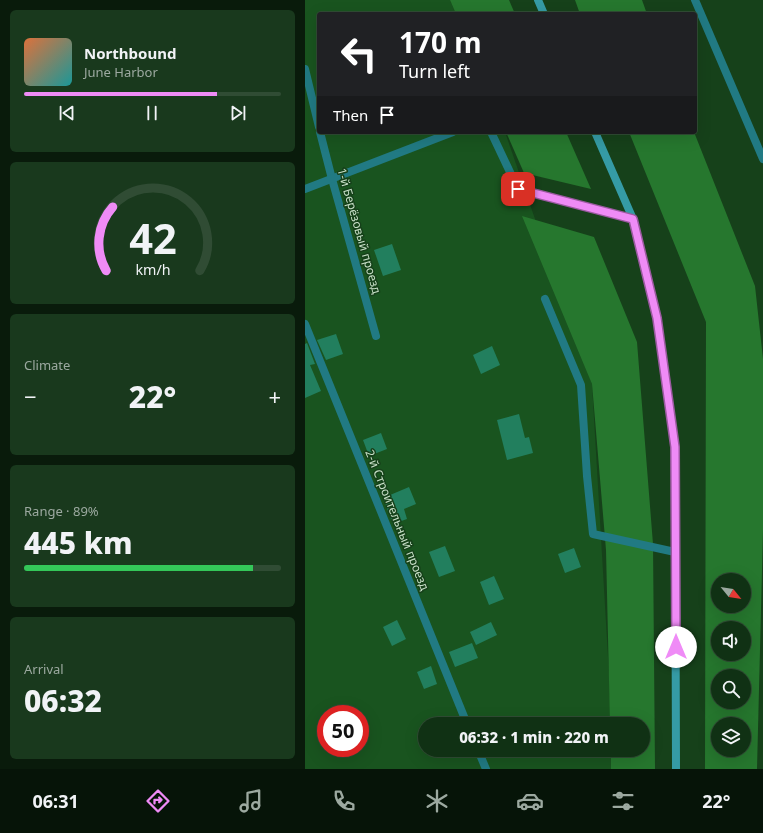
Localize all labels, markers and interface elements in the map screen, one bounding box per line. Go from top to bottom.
text: 170 m [399,23,482,61]
icon: left [333,28,385,80]
text: Northbound [84,43,176,63]
text: Turn left [399,59,470,83]
text: June Harbor [84,63,158,81]
icon: previous [56,102,78,124]
icon: pause [141,102,163,124]
icon: next [227,102,249,124]
icon: arrive [376,104,398,126]
text: Then [333,105,368,125]
street label: 1-й Берёзовый проезд [333,166,386,296]
pin [501,172,535,206]
icon: arrive [507,178,529,200]
text: 42 [129,209,176,265]
text: km/h [135,259,170,278]
text: Climate [24,356,70,374]
text: 22° [129,376,176,417]
text: − [24,381,37,411]
text: + [268,381,281,411]
street label: 2-й Строительный проезд [361,447,434,593]
text: Range · 89% [24,502,99,520]
text: 445 km [24,522,133,563]
north arrow [711,573,751,613]
map controls [711,573,751,757]
button: sound [711,621,751,661]
position arrow [655,626,697,668]
text: Arrival [24,660,64,678]
button: search [711,669,751,709]
text: 06:32 [24,680,102,721]
speed limit sign: 50 [317,705,369,757]
button: layers [711,717,751,757]
text: 06:32 · 1 min · 220 m [459,727,609,747]
icon: directions [144,787,172,815]
icon: music [237,787,265,815]
icon: phone [330,787,358,815]
icon: climate [423,787,451,815]
icon: car [516,787,544,815]
icon: filters [609,787,637,815]
text: 06:31 [33,789,79,813]
text: 22° [702,789,730,813]

